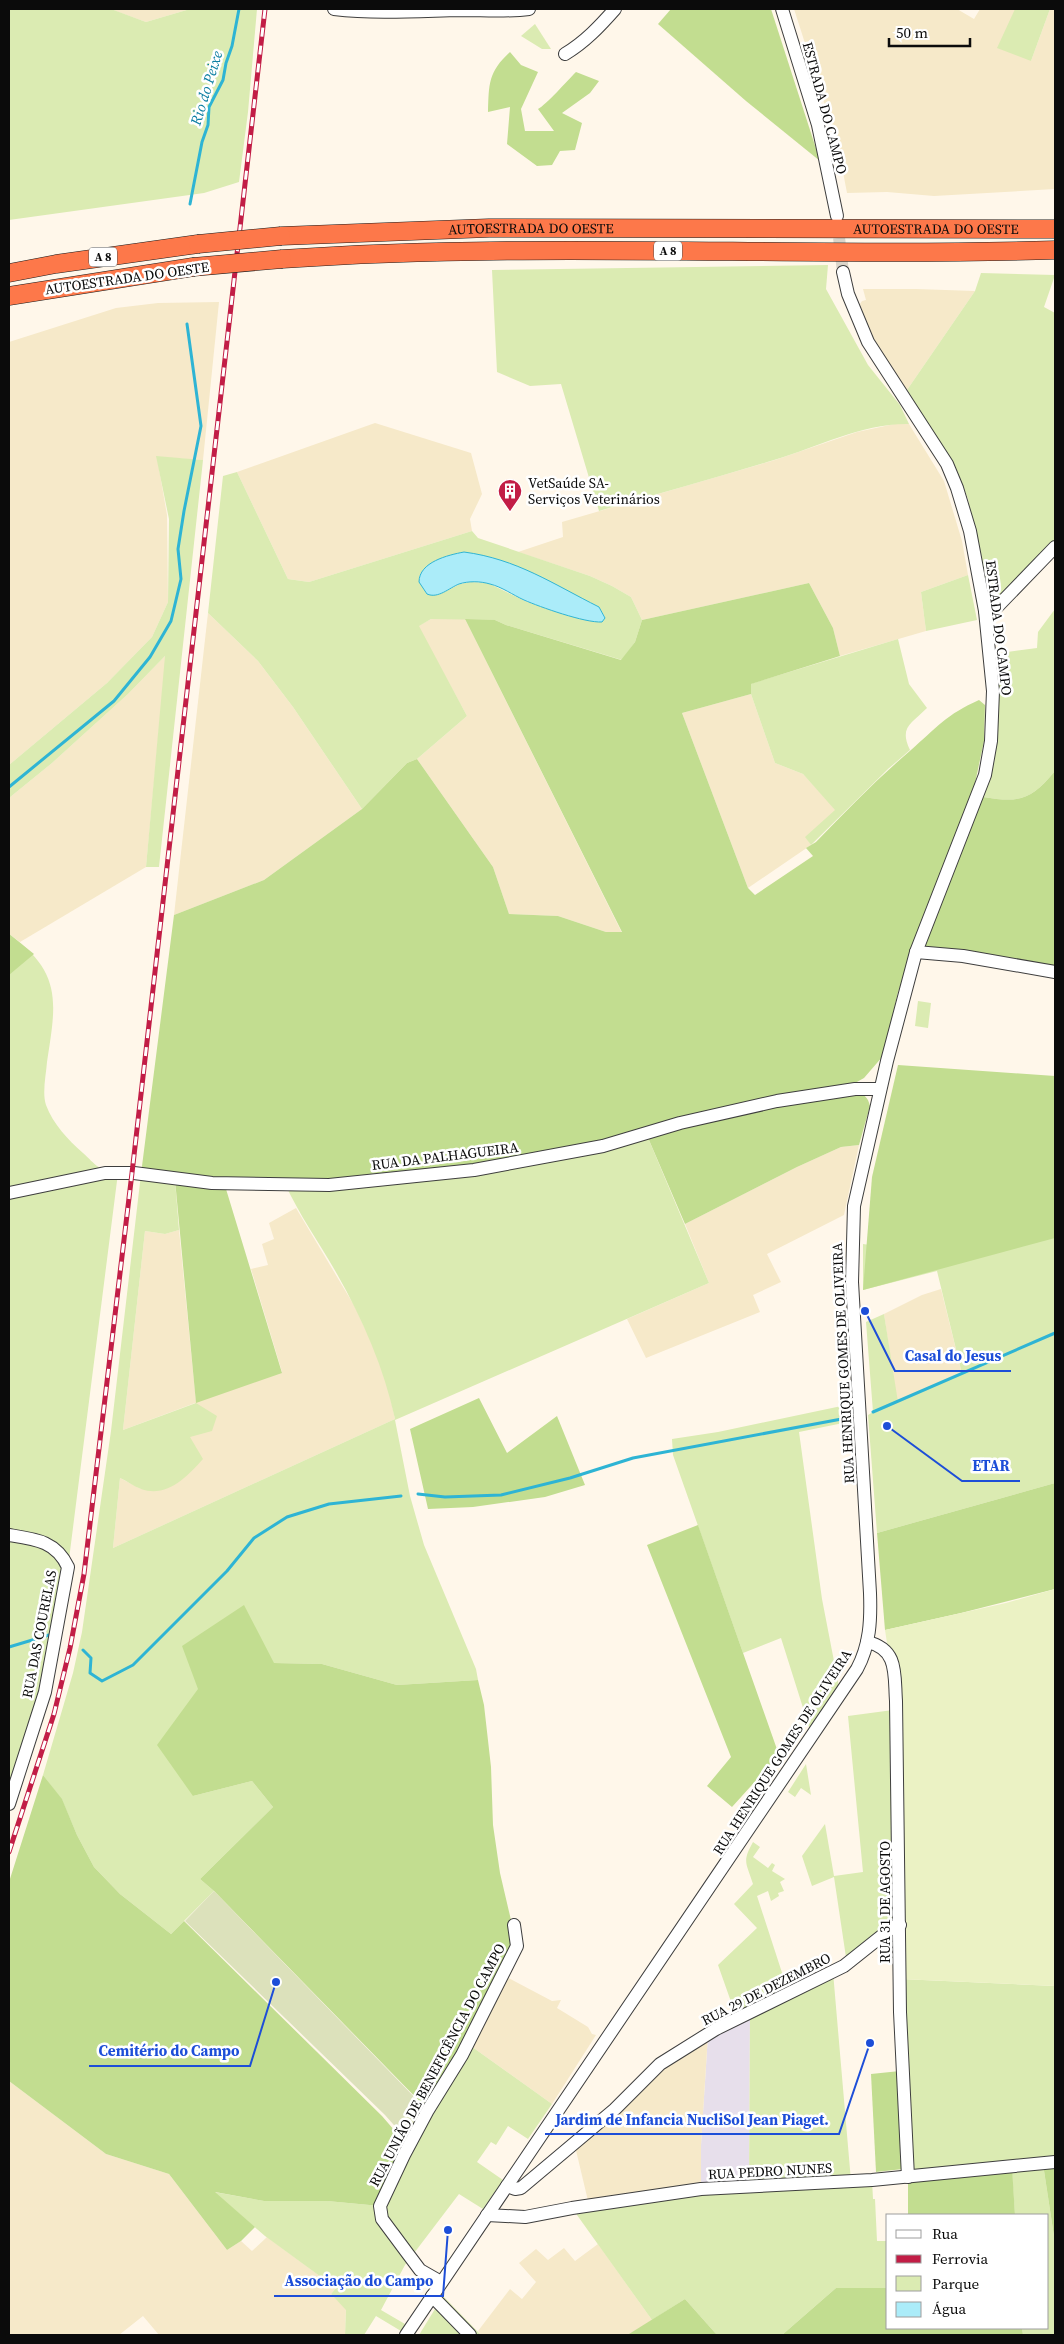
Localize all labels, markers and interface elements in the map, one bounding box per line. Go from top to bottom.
scale bar [889,15,970,47]
text: 50 m [896,22,928,43]
street label: ESTRADA DO CAMPO [798,40,852,176]
water label: Rio do Peixe [184,48,227,129]
street label: AUTOESTRADA DO OESTE [448,218,614,240]
street label: AUTOESTRADA DO OESTE [853,219,1019,239]
road number: A 8 [654,242,682,260]
road number: A 8 [89,248,117,266]
street label: AUTOESTRADA DO OESTE [44,257,210,299]
place label: VetSaúde SA- Serviços Veterinários [528,473,660,509]
building icon: VetSaúde SA- Serviços Veterinários [497,478,523,512]
street label: ESTRADA DO CAMPO [981,559,1017,697]
street label: RUA DA PALHAGUEIRA [370,1137,520,1175]
street label: RUA HENRIQUE GOMES DE OLIVEIRA [827,1241,859,1484]
callout: Casal do Jesus [895,1341,1011,1371]
text: Casal do Jesus [905,1345,1002,1366]
callout: ETAR [962,1451,1020,1481]
text: ETAR [972,1455,1011,1476]
street label: RUA DAS COURELAS [17,1568,61,1700]
street label: RUA HENRIQUE GOMES DE OLIVEIRA [708,1645,857,1859]
street label: RUA 31 DE AGOSTO [875,1841,895,1963]
street label: RUA UNIÃO DE BENEFICÊNCIA DO CAMPO [364,1940,510,2190]
street label: RUA 29 DE DEZEMBRO [698,1948,834,2030]
callout: Cemitério do Campo [89,2036,250,2066]
text: Cemitério do Campo [98,2040,240,2061]
callout: Jardim de Infancia NucliSol Jean Piaget. [545,2104,839,2134]
text: Jardim de Infancia NucliSol Jean Piaget. [554,2109,829,2130]
street label: RUA PEDRO NUNES [707,2158,833,2184]
legend [886,2214,1049,2329]
text: Rua [932,2223,958,2244]
text: Ferrovia [932,2248,989,2269]
callout: Associação do Campo [274,2266,443,2296]
text: Associação do Campo [285,2270,434,2291]
text: Parque [932,2273,980,2294]
text: Água [932,2298,966,2319]

